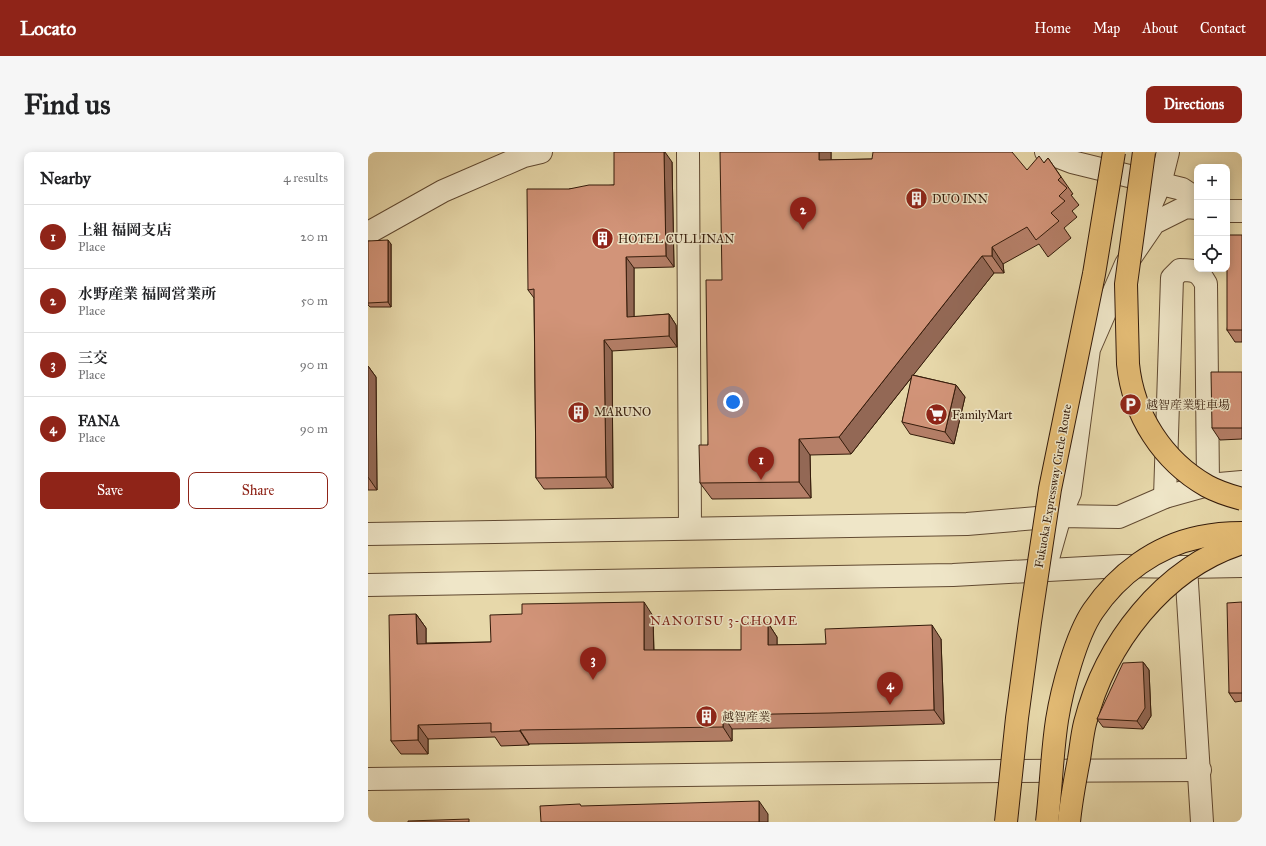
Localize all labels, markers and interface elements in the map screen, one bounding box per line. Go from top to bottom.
text: Locato [20,17,76,40]
text: Home [1034,20,1071,37]
text: Map [1093,20,1120,37]
text: About [1142,20,1178,37]
text: Contact [1200,20,1246,37]
button: Directions [1146,86,1242,123]
text: Find us [24,87,110,122]
map controls [1194,164,1230,272]
button: + [1194,164,1230,200]
text: Nearby [40,168,91,189]
text: 4 results [283,170,328,186]
building icon: DUO INN [903,186,929,212]
place label: DUO INN [932,192,988,206]
pin: 2 [790,197,816,230]
button: − [1194,200,1230,236]
text: 上組 福岡支店 [78,221,171,239]
building icon: HOTEL CULLINAN [590,226,616,252]
text: 1 [50,229,56,245]
text: 20 m [300,229,328,245]
place label: HOTEL CULLINAN [618,232,735,246]
button: locate [1194,236,1230,272]
text: Place [78,239,105,255]
text: 水野産業 福岡営業所 [78,285,216,303]
text: 2 [50,293,56,309]
text: 50 m [301,293,328,309]
text: Place [78,303,105,319]
text: 三交 [78,349,108,367]
text: 3 [50,357,56,373]
text: 90 m [300,357,328,373]
text: Place [78,367,105,383]
your location [723,392,743,412]
parking icon: 越智産業駐車場 [1117,392,1143,418]
place label: 越智産業駐車場 [1146,398,1230,412]
building icon: MARUNO [565,399,591,425]
supermarket icon: FamilyMart [924,402,950,428]
street label: Fukuoka Expressway Circle Route [1032,403,1074,569]
place label: MARUNO [594,405,651,419]
place label: FamilyMart [952,408,1013,422]
text: FANA [78,412,120,430]
text: 4 [49,421,57,437]
text: 90 m [300,421,328,437]
text: Place [78,430,105,446]
pin: 1 [748,447,774,480]
button: Save [40,472,180,509]
button: Share [188,472,328,509]
district label: NANOTSU 3-CHOME [650,613,798,629]
pin: 3 [580,647,606,680]
pin: 4 [877,672,903,705]
building icon: 越智産業 [693,704,719,730]
place label: 越智産業 [722,710,770,724]

